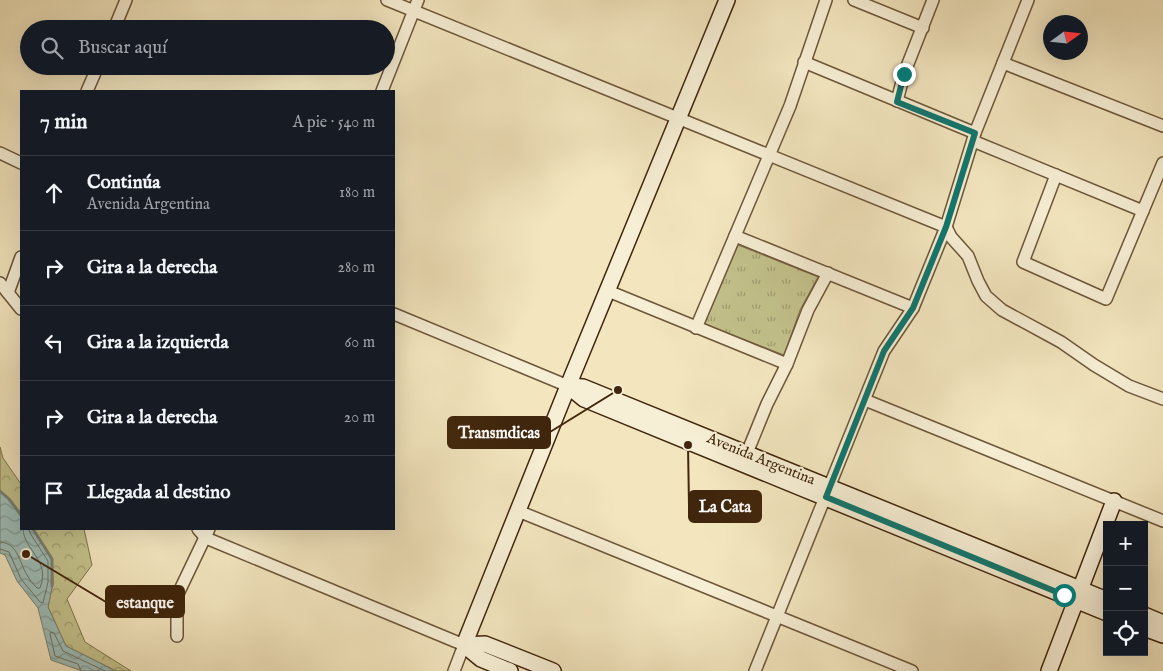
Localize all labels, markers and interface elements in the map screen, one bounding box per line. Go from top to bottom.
north arrow [1043,15,1088,60]
search box [20,20,395,75]
icon: search [38,34,66,62]
text: Buscar aquí [78,36,167,60]
route end [893,63,916,86]
text: 7 min [40,109,87,136]
text: A pie · 540 m [293,113,375,133]
text: Continúa [87,171,161,195]
icon: ahead [40,179,68,207]
text: 180 m [339,183,375,203]
text: Avenida Argentina [87,195,210,215]
icon: right [40,254,68,282]
text: Gira a la derecha [87,256,217,280]
text: 280 m [338,258,375,278]
icon: left [40,329,68,357]
text: Gira a la izquierda [87,331,229,355]
text: 60 m [345,333,375,353]
icon: right [40,404,68,432]
text: Gira a la derecha [87,406,217,430]
text: 20 m [344,408,375,428]
callout: Transmdicas [448,417,550,448]
text: Transmdicas [457,424,540,444]
street label: Avenida Argentina [703,428,818,490]
icon: arrive [40,479,68,507]
text: Llegada al destino [87,481,230,505]
callout: La Cata [689,491,761,522]
text: La Cata [699,498,752,518]
map controls [1103,521,1148,656]
button: + [1103,521,1148,566]
button: − [1103,566,1148,611]
route start [1053,584,1076,607]
callout: estanque [106,586,184,617]
text: estanque [116,594,174,614]
button: locate [1103,611,1148,656]

